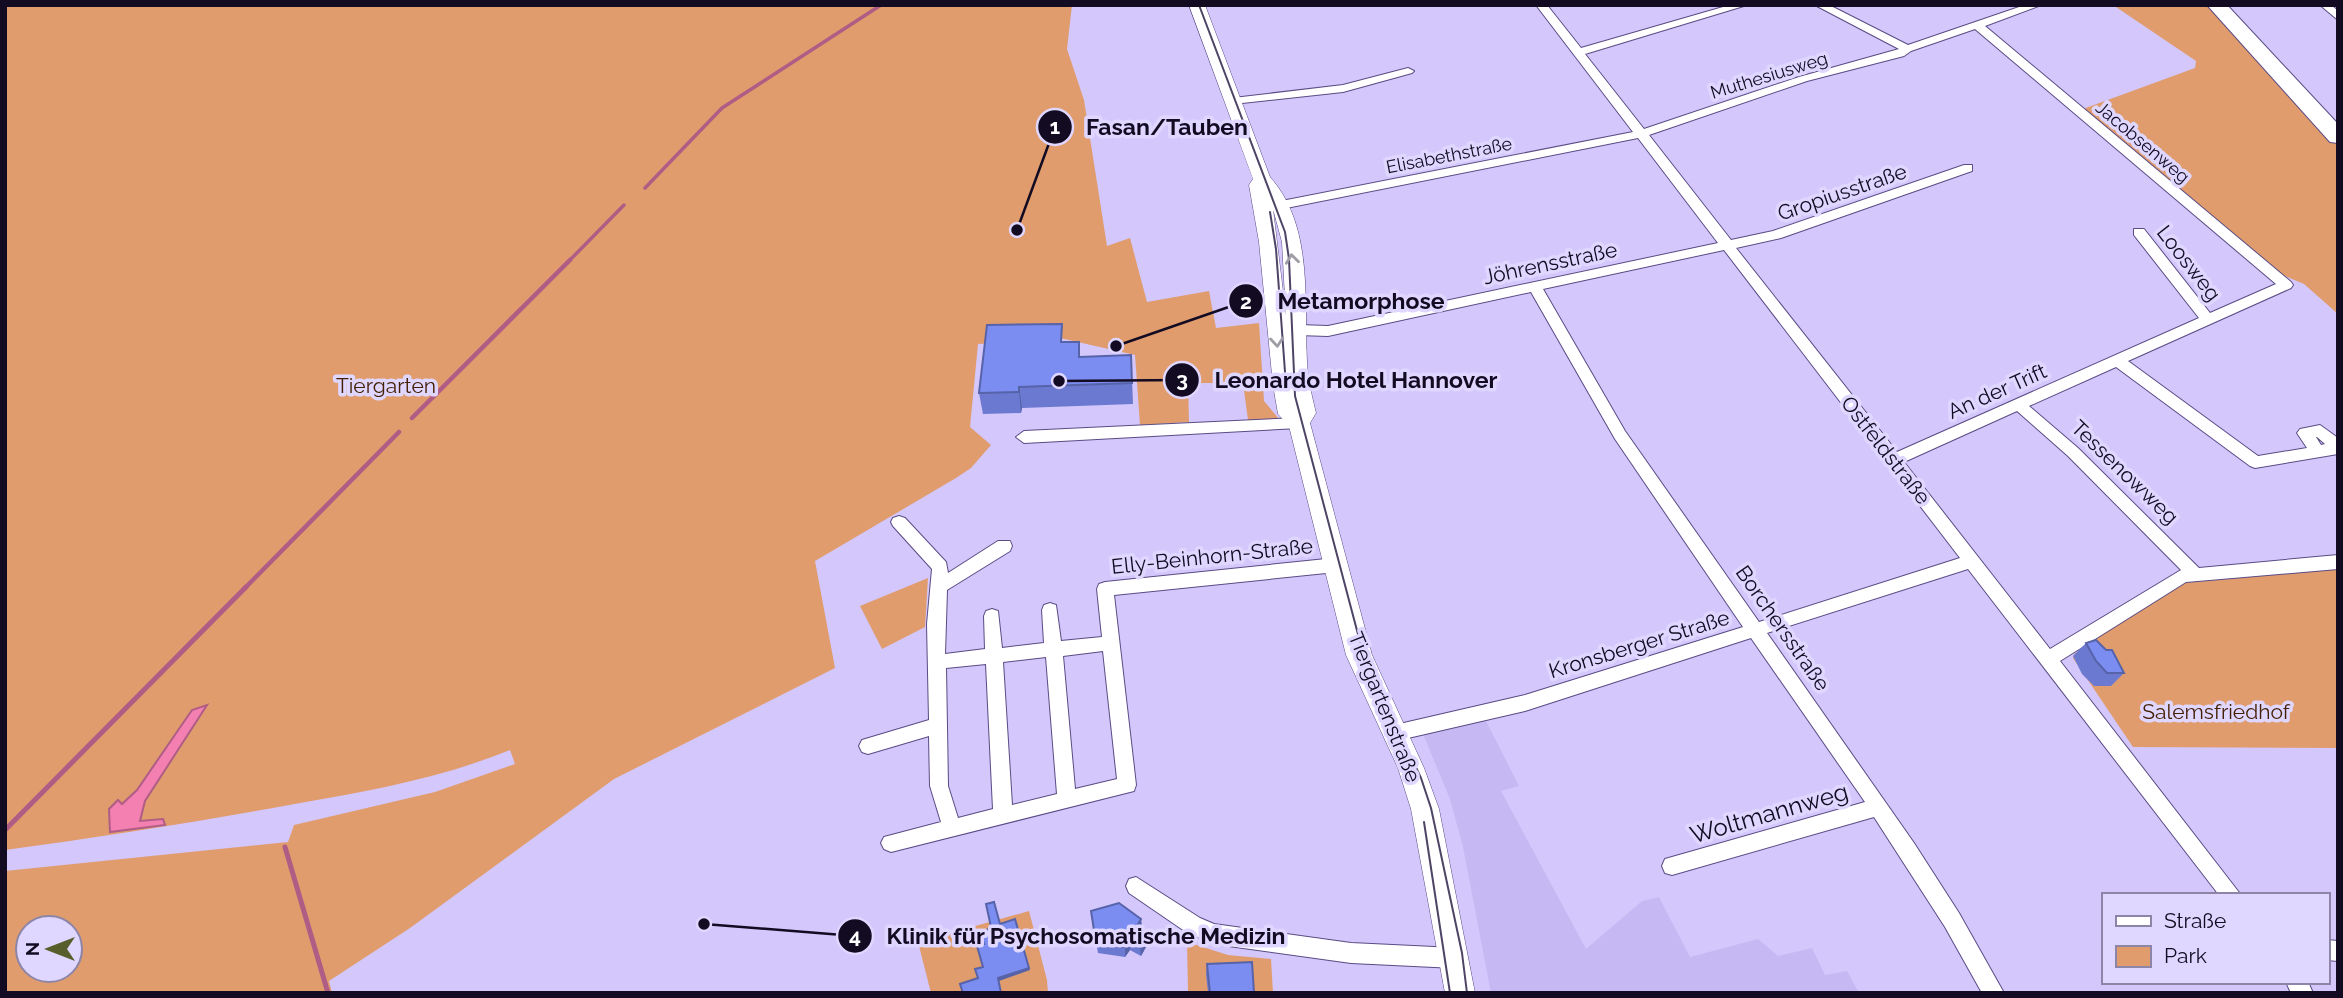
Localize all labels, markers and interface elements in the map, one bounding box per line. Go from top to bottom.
street label: Muthesiusweg [1708,47,1830,103]
street label: Jacobsenweg [2092,97,2194,187]
callout: Fasan/Tauben [1037,105,1262,149]
text: Fasan/Tauben [1086,113,1248,140]
text: 1 [1050,114,1060,139]
street label: Elisabethstraße [1384,132,1514,177]
street label: Gropiusstraße [1774,158,1910,226]
street label: Loosweg [2152,220,2226,306]
street label: Jöhrensstraße [1481,237,1619,289]
one-way arrow [1285,253,1300,265]
callout: Metamorphose [1229,279,1459,323]
text: Metamorphose [1277,287,1445,314]
text: 2 [1240,289,1252,314]
one-way arrow [1269,337,1284,348]
callout: Leonardo Hotel Hannover [1165,358,1511,402]
street label: An der Trift [1944,358,2050,424]
text: Leonardo Hotel Hannover [1215,366,1498,393]
text: 3 [1176,367,1188,392]
park label: Tiergarten [336,373,436,398]
street label: Ostfeldstraße [1836,391,1936,509]
street label: Tessenowweg [2066,415,2184,529]
street label: Elly-Beinhorn-Straße [1110,533,1314,579]
street label: Borchersstraße [1731,561,1835,695]
street label: Kronsberger Straße [1546,605,1732,683]
street label: Tiergartenstraße [1343,628,1427,786]
park label: Salemsfriedhof [2142,699,2291,724]
street label: Woltmannweg [1687,777,1851,849]
legend [2102,893,2329,984]
text: Straße [2164,908,2226,933]
north arrow [14,914,84,984]
callout: Klinik für Psychosomatische Medizin [838,914,1300,958]
text: Klinik für Psychosomatische Medizin [887,922,1285,949]
text: 4 [849,923,861,948]
text: N [21,942,43,956]
text: Park [2164,943,2207,968]

